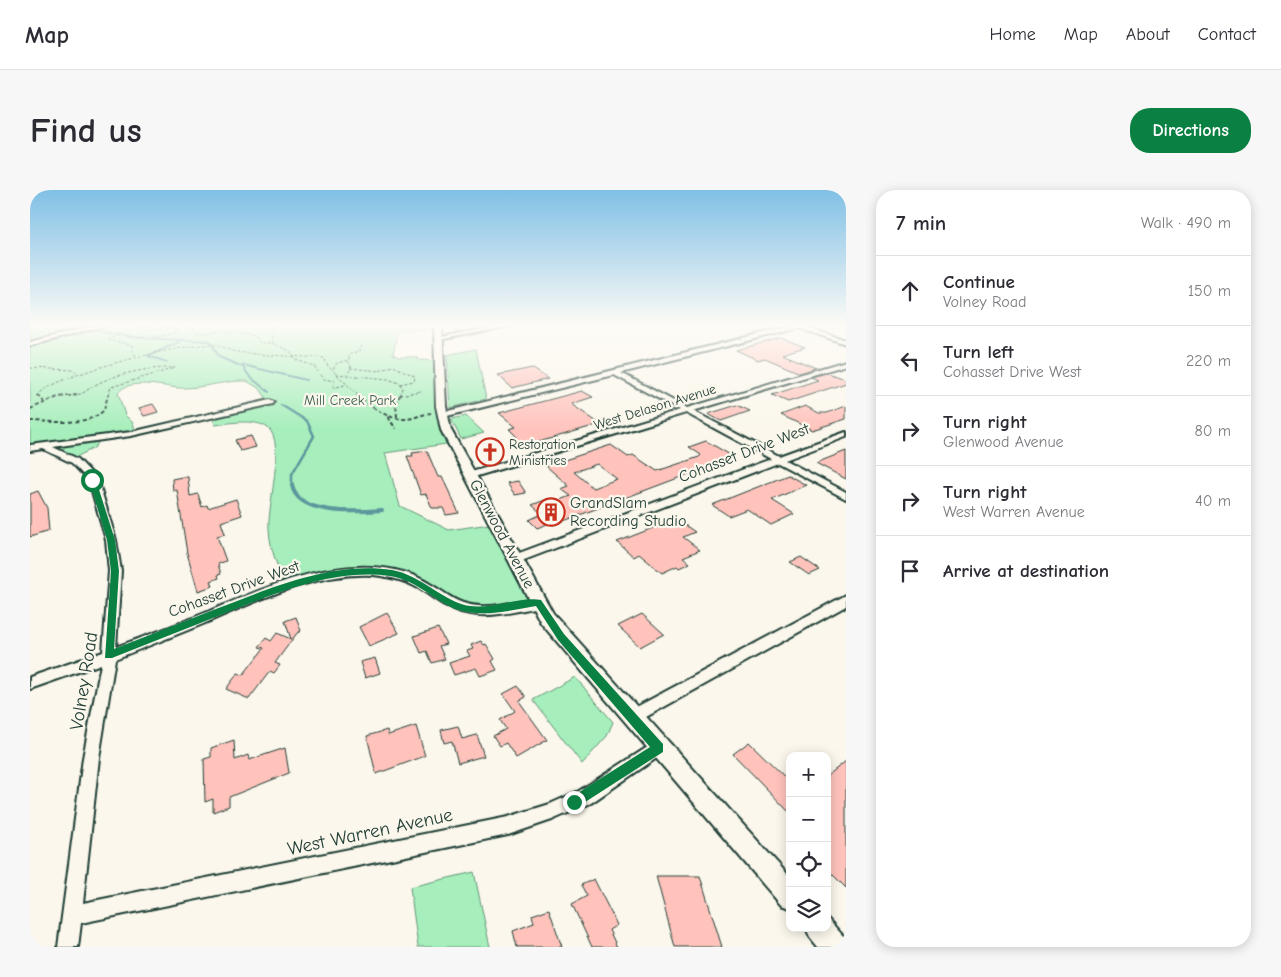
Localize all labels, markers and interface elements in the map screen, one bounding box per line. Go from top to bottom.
text: Map [25,21,69,49]
text: Home [989,24,1036,45]
text: Map [1064,24,1098,45]
text: About [1126,24,1170,45]
text: Contact [1198,24,1256,45]
button: Directions [1130,108,1251,153]
text: Find us [30,110,142,151]
text: 7 min [896,211,946,235]
text: Walk · 490 m [1141,214,1231,232]
text: Continue [943,271,1015,293]
icon: ahead [896,277,924,305]
text: 150 m [1188,282,1231,300]
text: Volney Road [943,293,1027,311]
text: Turn left [943,341,1014,363]
icon: left [896,347,924,375]
text: 220 m [1186,352,1231,370]
text: Cohasset Drive West [943,363,1081,381]
street label: West Delason Avenue [592,380,718,434]
park label: Mill Creek Park [304,392,396,409]
text: Turn right [943,411,1027,433]
icon: right [896,417,924,445]
street label: Cohasset Drive West [676,420,812,486]
text: 80 m [1194,422,1231,440]
text: Glenwood Avenue [943,433,1064,451]
place label: Restoration Ministries [509,436,576,469]
church icon: Restoration Ministries [475,437,505,467]
route start [81,469,104,492]
street label: Glenwood Avenue [466,477,538,591]
text: Turn right [943,481,1027,503]
icon: right [896,487,924,515]
text: 40 m [1195,492,1231,510]
place label: GrandSlam Recording Studio [570,494,686,530]
building icon: GrandSlam Recording Studio [536,497,566,527]
text: West Warren Avenue [943,503,1085,521]
street label: Cohasset Drive West [166,557,302,621]
icon: arrive [896,557,924,585]
text: Arrive at destination [943,560,1109,582]
street label: Volney Road [65,630,103,732]
map controls [786,752,831,932]
button: + [786,752,831,797]
route end [563,791,586,814]
button: − [786,797,831,842]
street label: West Warren Avenue [285,804,455,860]
button: locate [786,842,831,887]
button: layers [786,887,831,932]

